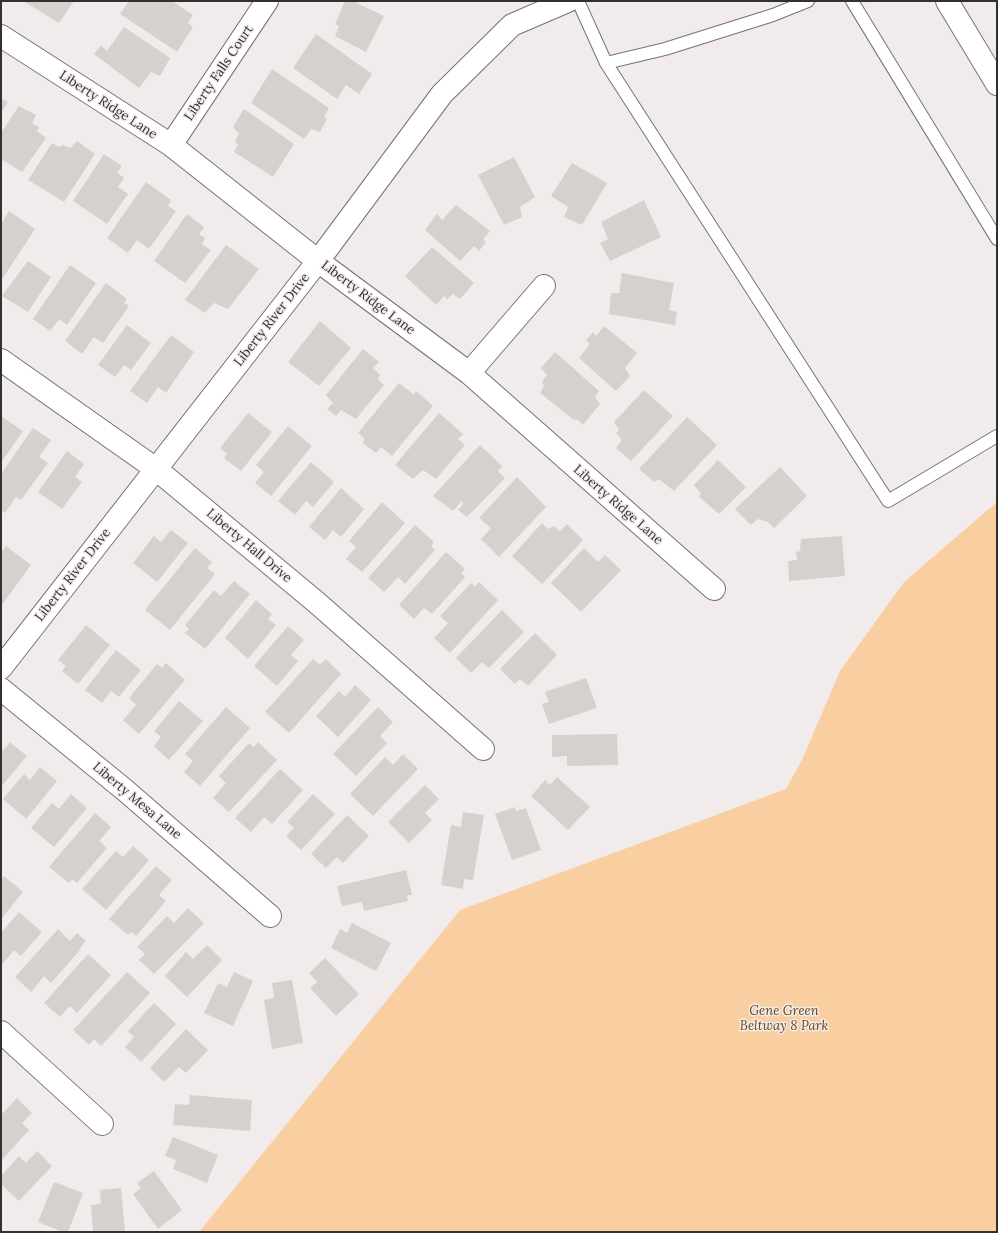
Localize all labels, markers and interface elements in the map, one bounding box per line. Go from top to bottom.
street label: Liberty Falls Court [181,22,257,124]
street label: Liberty Ridge Lane [56,68,160,142]
street label: Liberty Ridge Lane [318,258,418,338]
street label: Liberty River Drive [231,270,313,370]
street label: Liberty Ridge Lane [570,462,666,548]
street label: Liberty Hall Drive [203,506,295,586]
street label: Liberty River Drive [32,525,114,625]
street label: Liberty Mesa Lane [89,759,185,843]
park label: Gene Green Beltway 8 Park [740,1003,828,1034]

